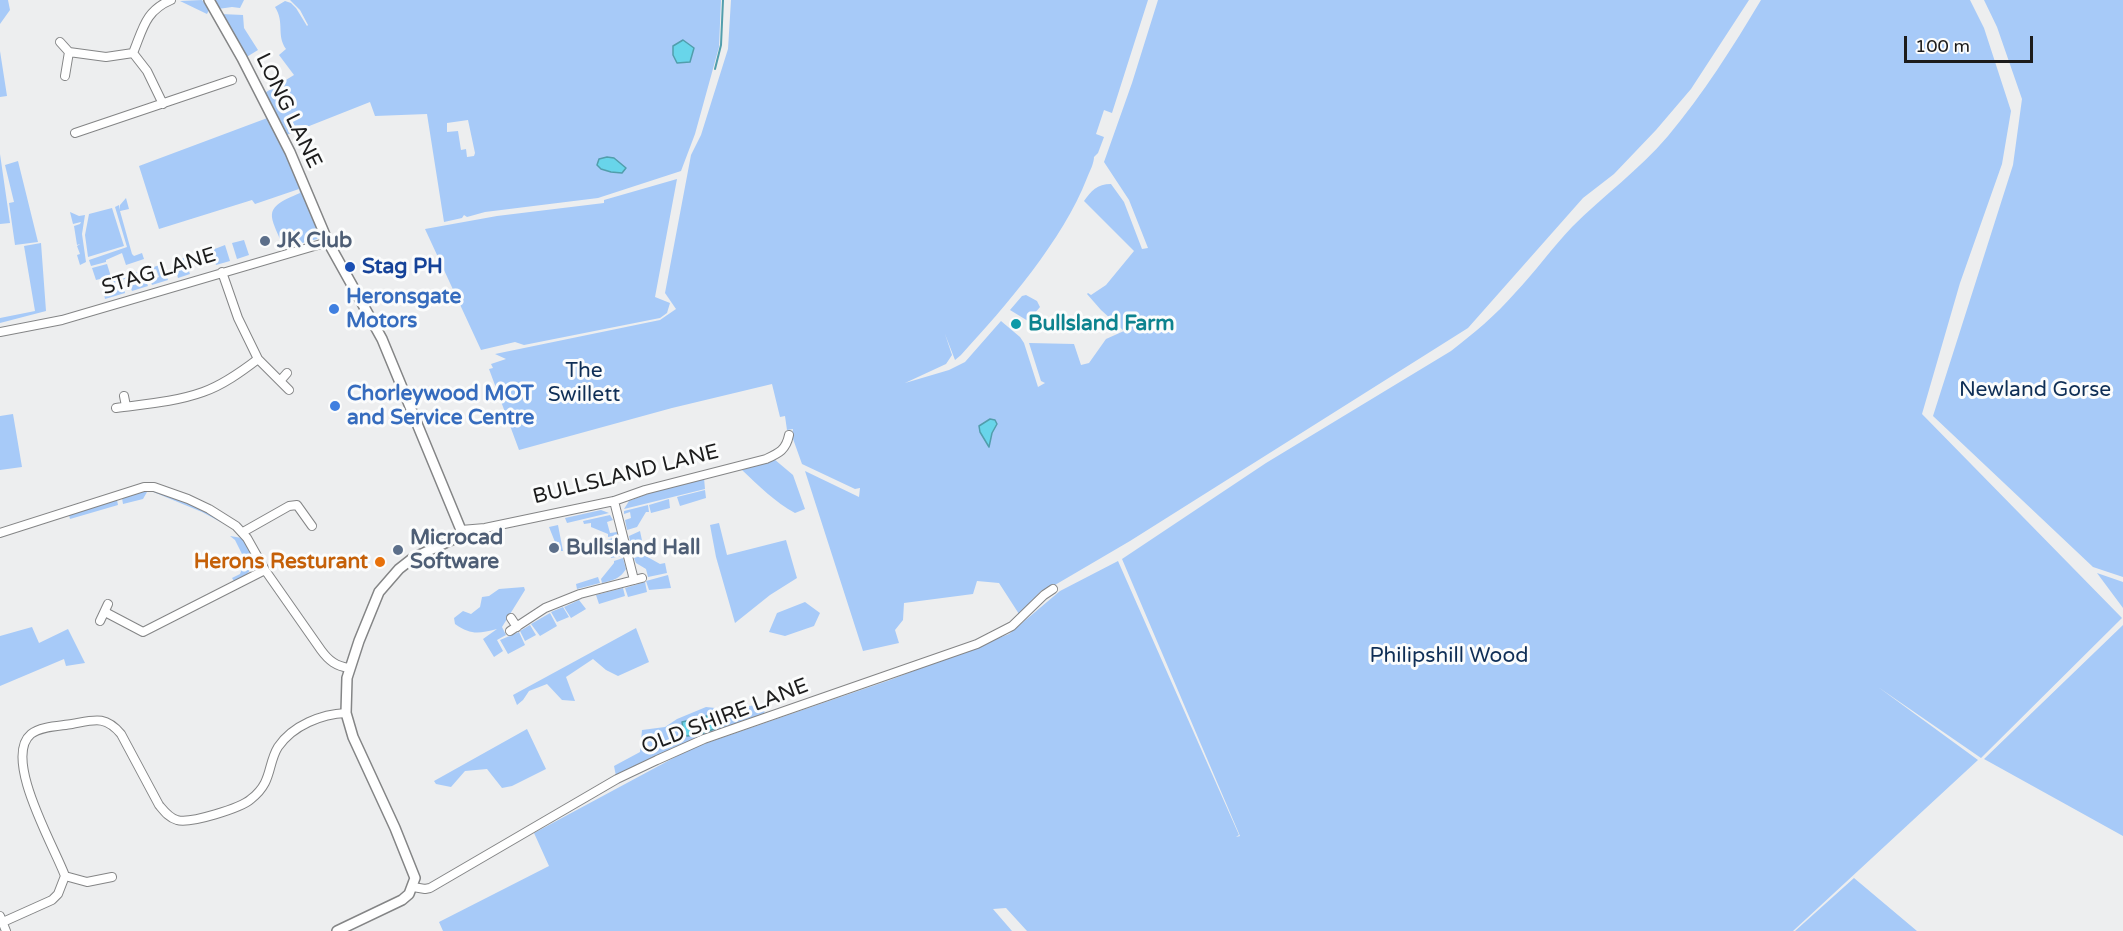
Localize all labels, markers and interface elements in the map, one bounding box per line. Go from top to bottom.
scale bar [1907,24,2036,62]
text: 100 m [1915,35,1970,57]
street label: LONG LANE [249,49,327,173]
place label: JK Club [277,228,352,254]
marker: JK Club [258,234,272,248]
street label: STAG LANE [99,243,219,301]
place label: Stag PH [362,254,443,280]
marker: Stag PH [343,260,357,274]
place label: Heronsgate Motors [346,284,461,334]
marker: Heronsgate Motors [327,302,341,316]
place label: Bullsland Farm [1028,311,1175,337]
marker: Bullsland Farm [1009,317,1023,331]
park label: The Swillett [548,358,620,408]
park label: Newland Gorse [1959,377,2111,403]
place label: Chorleywood MOT and Service Centre [347,381,534,431]
marker: Chorleywood MOT and Service Centre [328,399,342,413]
street label: BULLSLAND LANE [530,440,722,510]
place label: Microcad Software [410,525,503,575]
place label: Bullsland Hall [566,535,700,561]
marker: Bullsland Hall [547,541,561,555]
marker: Microcad Software [391,543,405,557]
place label: Herons Resturant [194,549,368,575]
marker: Herons Resturant [373,555,387,569]
park label: Philipshill Wood [1370,643,1528,669]
street label: OLD SHIRE LANE [638,674,812,760]

